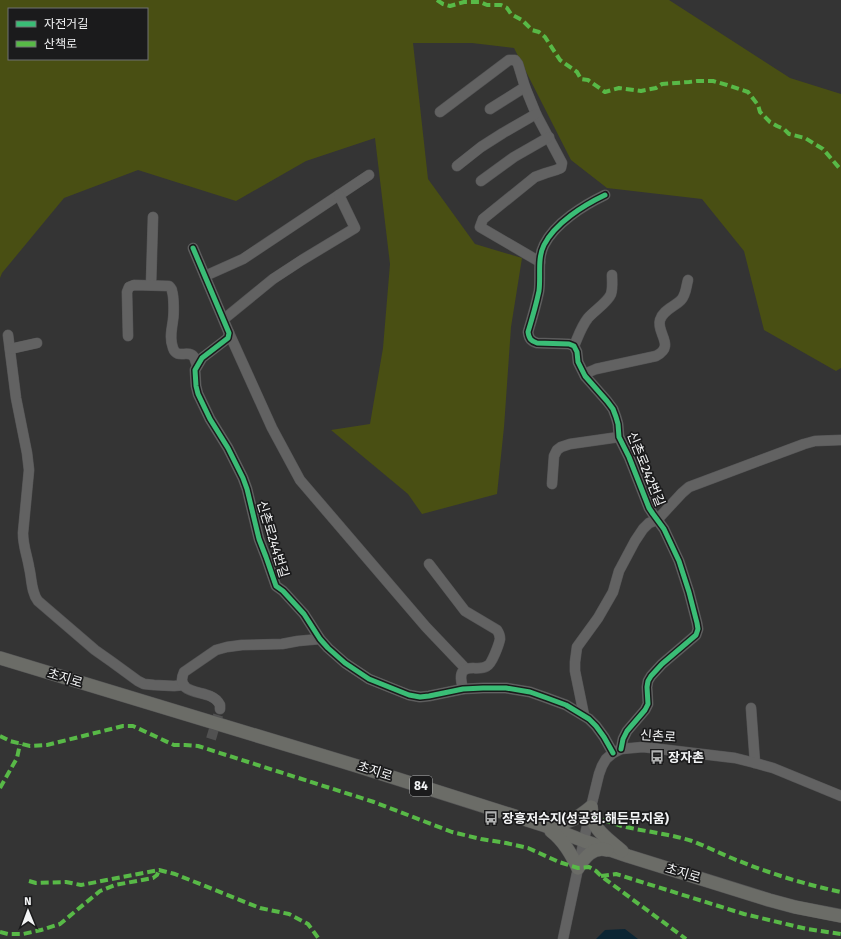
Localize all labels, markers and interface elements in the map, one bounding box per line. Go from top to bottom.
legend [8,8,148,60]
text: 자전거길 [44,17,88,31]
text: 산책로 [44,37,77,51]
street label: 신촌로242번길 [624,430,668,508]
street label: 신촌로244번길 [254,499,292,579]
street label: 초지로 [46,666,84,690]
street label: 신촌로 [640,727,676,745]
bus stop icon: 장자촌 [649,749,665,765]
place label: 장자촌 [668,750,704,765]
street label: 초지로 [356,758,394,784]
road number: 84 [410,776,432,796]
bus stop icon: 장흥저수지(성공회.해든뮤지움) [483,810,499,826]
place label: 장흥저수지(성공회.해든뮤지움) [502,811,669,826]
street label: 초지로 [664,861,702,885]
north arrow [8,891,48,931]
text: N [24,895,32,908]

